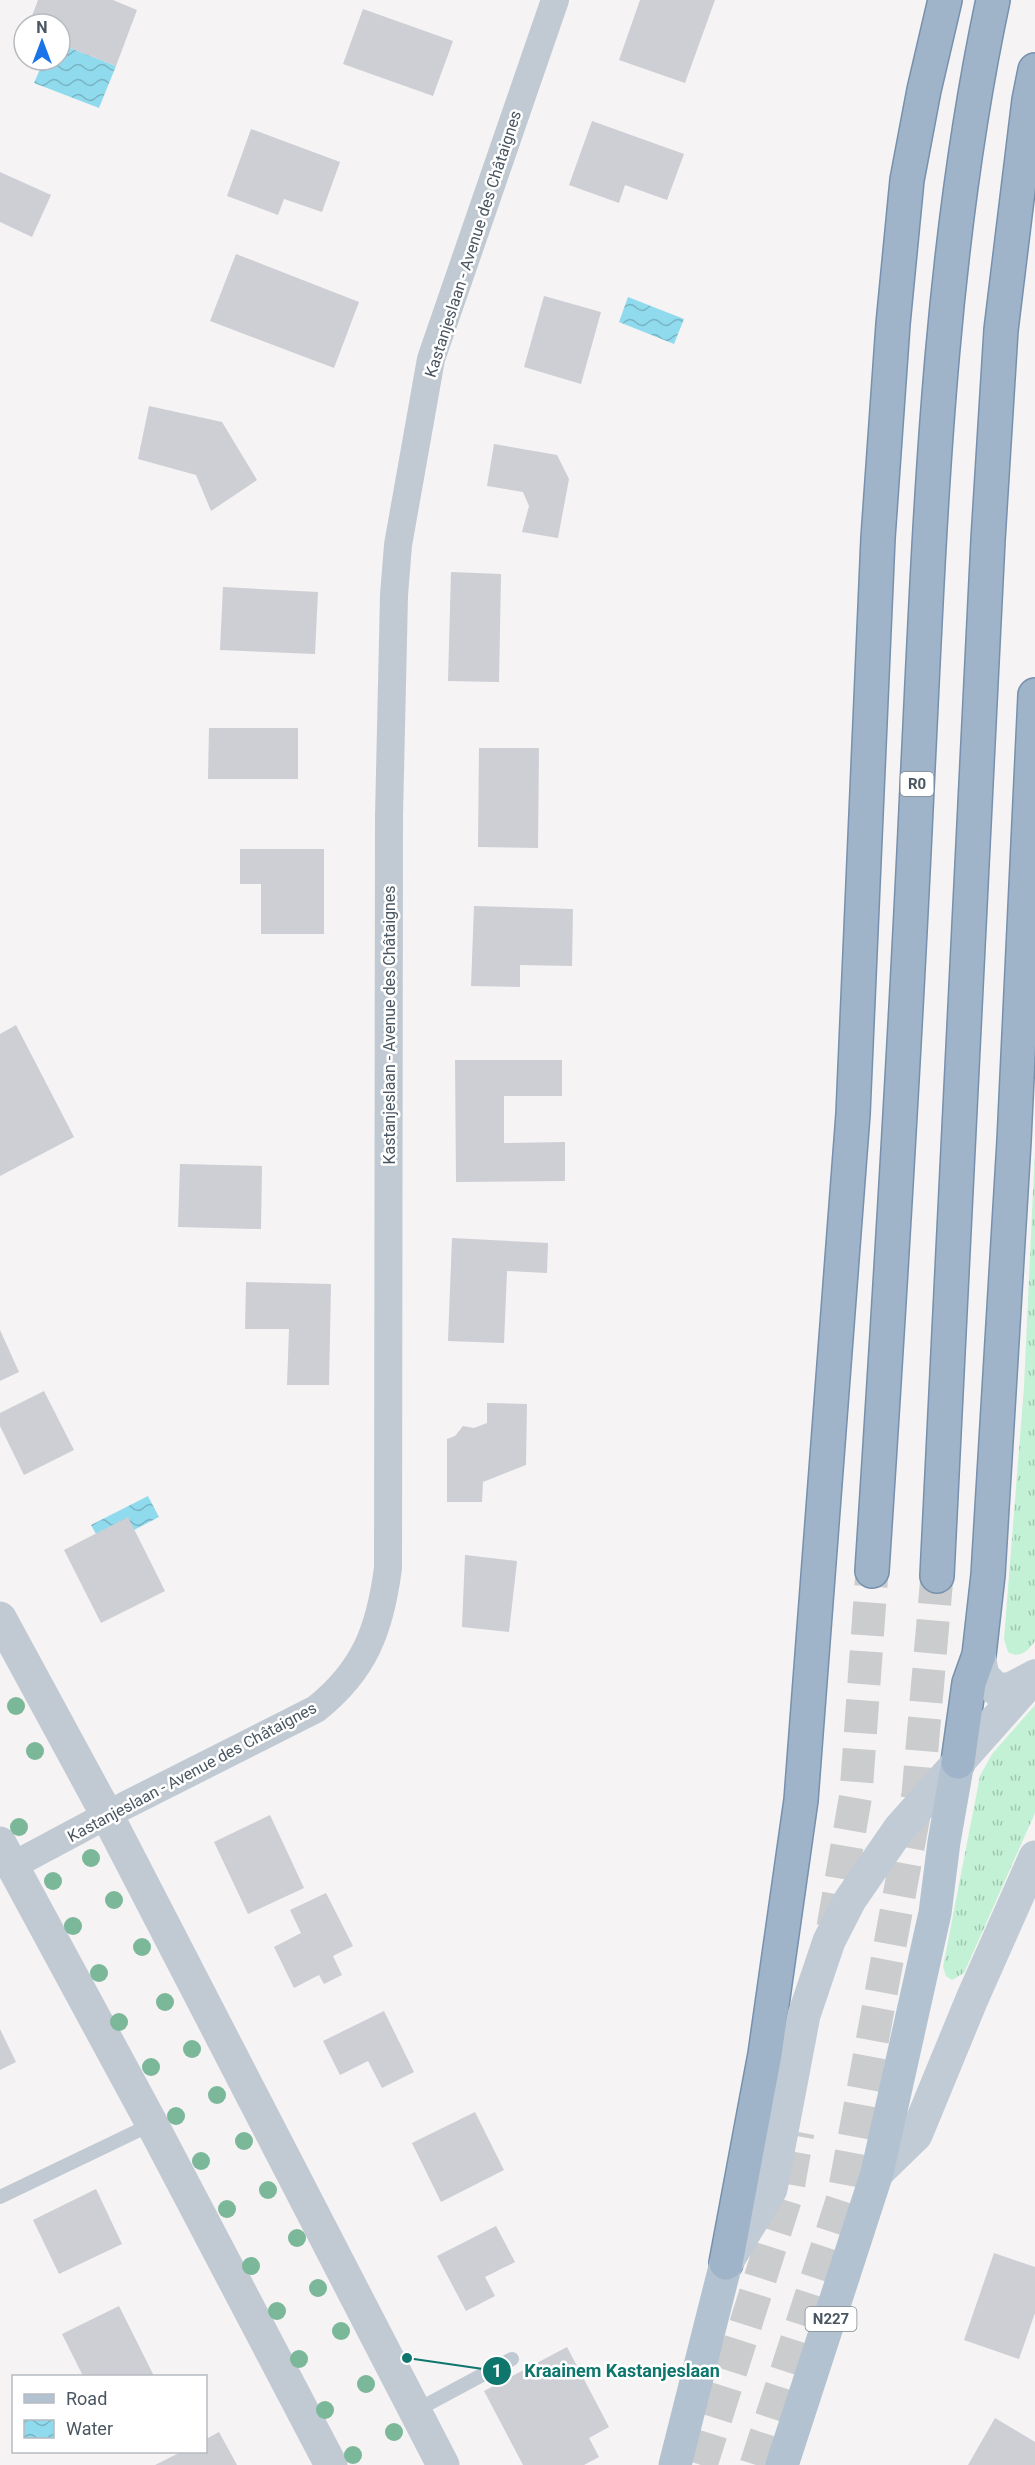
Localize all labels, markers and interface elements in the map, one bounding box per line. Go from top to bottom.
north arrow [12,12,72,72]
text: N [36,18,48,37]
street label: Kastanjeslaan - Avenue des Châtaignes [421,108,525,380]
road number: R0 [900,772,934,796]
street label: Kastanjeslaan - Avenue des Châtaignes [380,885,399,1165]
street label: Kastanjeslaan - Avenue des Châtaignes [64,1698,320,1846]
road number: N227 [806,2307,856,2331]
callout: Kraainem Kastanjeslaan [482,2353,732,2389]
text: 1 [492,2360,502,2381]
text: Kraainem Kastanjeslaan [524,2360,720,2381]
legend [12,2375,207,2453]
text: Road [66,2388,107,2409]
text: Water [66,2418,113,2439]

